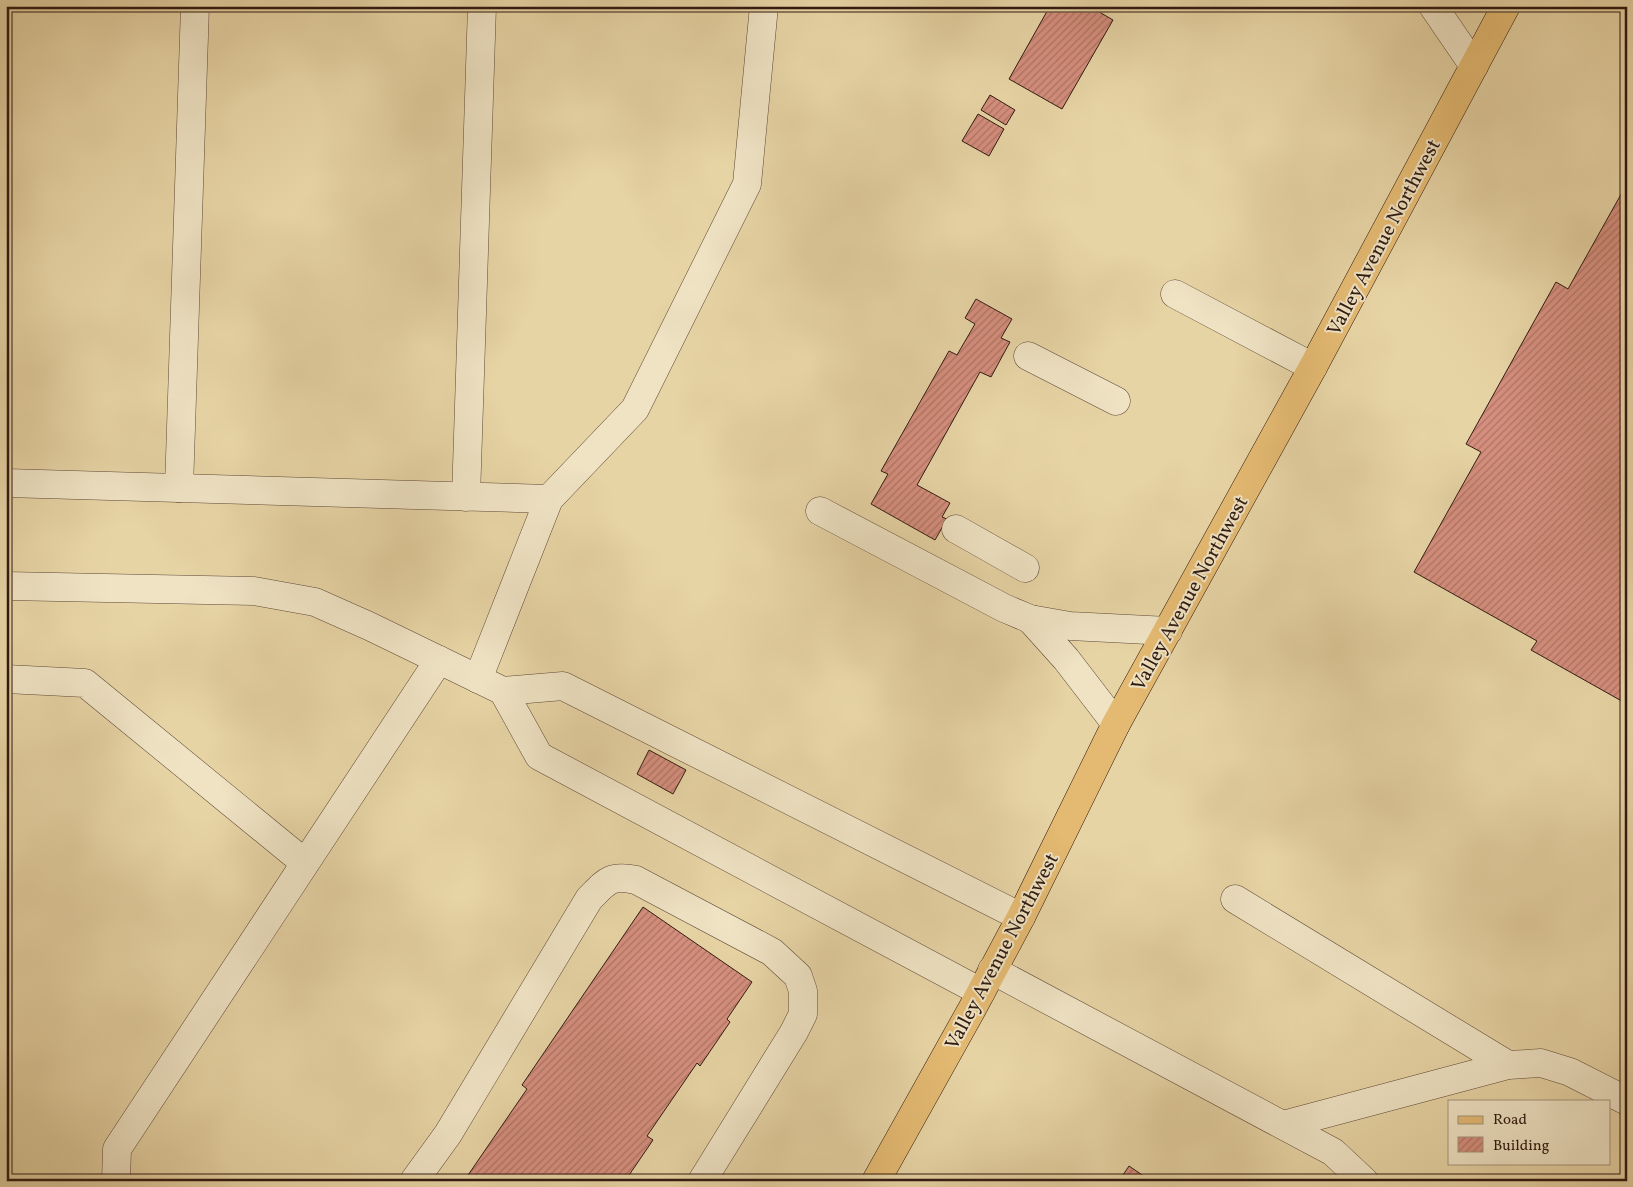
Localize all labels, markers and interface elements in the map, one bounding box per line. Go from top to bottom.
street label: Valley Avenue Northwest [1321,135,1449,341]
street label: Valley Avenue Northwest [1125,491,1256,697]
street label: Valley Avenue Northwest [939,849,1067,1055]
legend [1448,1100,1610,1164]
text: Road [1493,1110,1527,1131]
text: Building [1493,1136,1550,1157]

